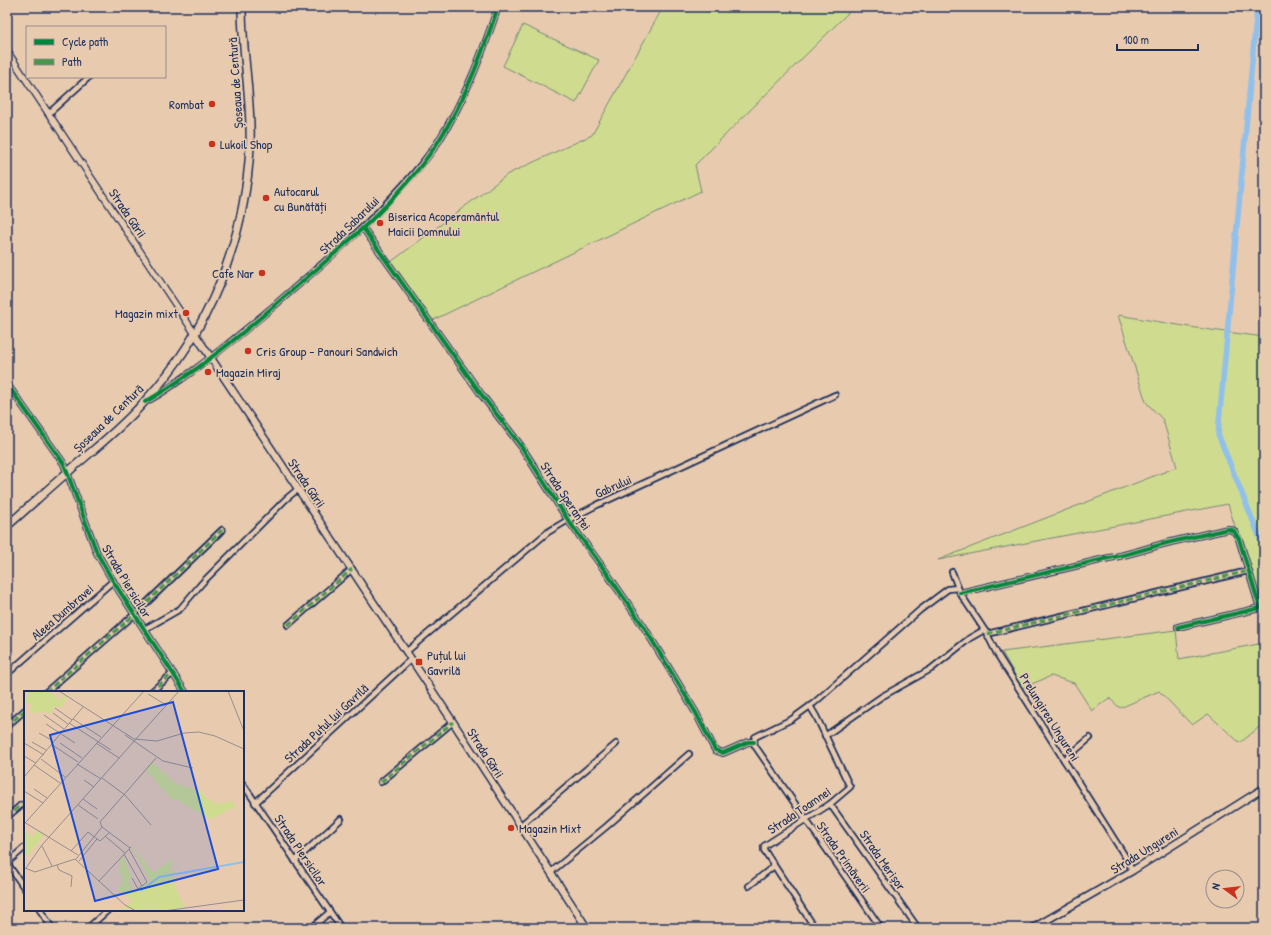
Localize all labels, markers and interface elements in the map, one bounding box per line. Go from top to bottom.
legend [26,26,166,78]
scale bar [1117,26,1198,52]
text: 100 m [1123,31,1149,48]
text: Cycle path [62,33,108,50]
street label: Șoseaua de Centură [223,37,247,129]
text: Path [62,53,82,70]
place label: Rombat [169,95,205,113]
marker: Rombat [207,99,217,109]
place label: Lukoil Shop [220,135,273,153]
marker: Lukoil Shop [207,139,217,149]
place label: Autocarul cu Bunătăți [274,182,327,215]
street label: Strada Gării [105,185,151,241]
street label: Strada Sabarului [315,192,383,258]
marker: Autocarul cu Bunătăți [261,193,271,203]
place label: Biserica Acoperamântul Maicii Domnului [388,207,500,240]
marker: Biserica Acoperamântul Maicii Domnului [375,218,385,228]
place label: Cafe Nar [212,264,254,282]
marker: Cafe Nar [257,268,267,278]
place label: Magazin mixt [115,304,179,322]
marker: Magazin mixt [181,308,191,318]
place label: Cris Group - Panouri Sandwich [256,342,398,360]
marker: Cris Group - Panouri Sandwich [243,346,253,356]
place label: Magazin Miraj [216,363,281,381]
marker: Magazin Miraj [203,367,213,377]
street label: Șoseaua de Centură [69,380,147,456]
street label: Strada Gării [284,455,330,511]
street label: Strada Speranței [536,458,596,534]
street label: Gabrului [592,470,634,502]
street label: Strada Piersicilor [98,541,156,621]
street label: Aleea Dumbravei [27,580,97,644]
place label: Puțul lui Gavrilă [427,646,466,679]
marker: Puțul lui Gavrilă [414,657,424,667]
street label: Prelungirea Ungureni [1016,669,1084,765]
street label: Strada Puțul lui Gavrilă [280,679,372,767]
inset map [24,691,244,911]
street label: Strada Gării [463,725,509,781]
street label: Strada Toamnei [764,782,834,838]
street label: Strada Piersicilor [270,811,332,889]
street label: Strada Primăverii [813,818,875,896]
place label: Magazin Mixt [519,819,582,837]
street label: Strada Ungureni [1107,822,1181,878]
marker: Magazin Mixt [506,823,516,833]
street label: Strada Merișor [856,826,910,894]
north arrow [1205,869,1245,909]
text: N [1208,882,1223,891]

